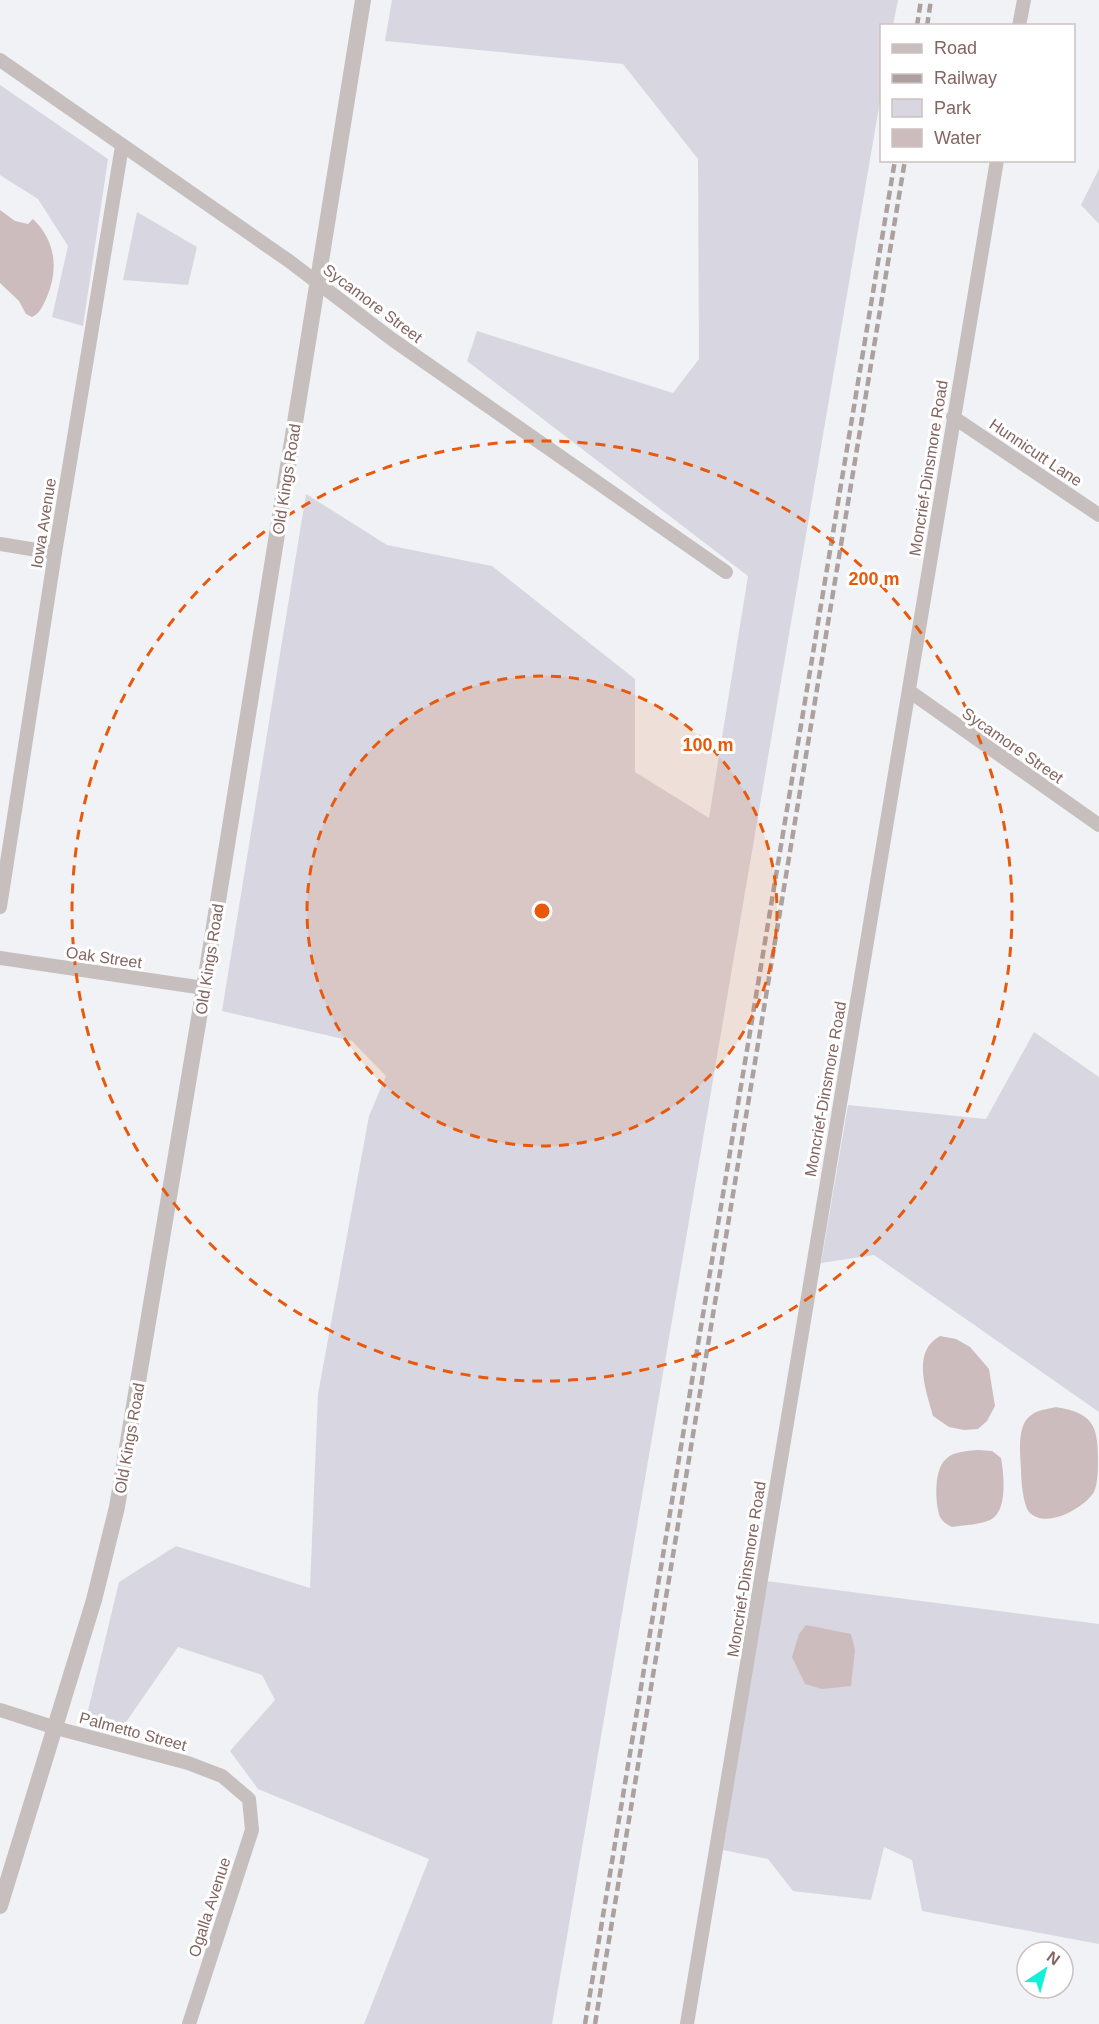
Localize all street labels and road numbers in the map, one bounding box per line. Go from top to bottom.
street label: Sycamore Street [320,261,426,346]
street label: Moncrief-Dinsmore Road [906,379,951,557]
street label: Hunnicutt Lane [986,415,1085,490]
street label: Old Kings Road [269,422,304,536]
street label: Iowa Avenue [28,477,59,570]
street label: Sycamore Street [959,704,1067,787]
street label: Old Kings Road [192,902,227,1016]
street label: Oak Street [65,944,144,971]
street label: Moncrief-Dinsmore Road [802,1000,849,1178]
street label: Old Kings Road [111,1381,148,1495]
street label: Moncrief-Dinsmore Road [724,1480,769,1658]
street label: Palmetto Street [77,1709,189,1754]
street label: Ogalla Avenue [185,1855,234,1959]

